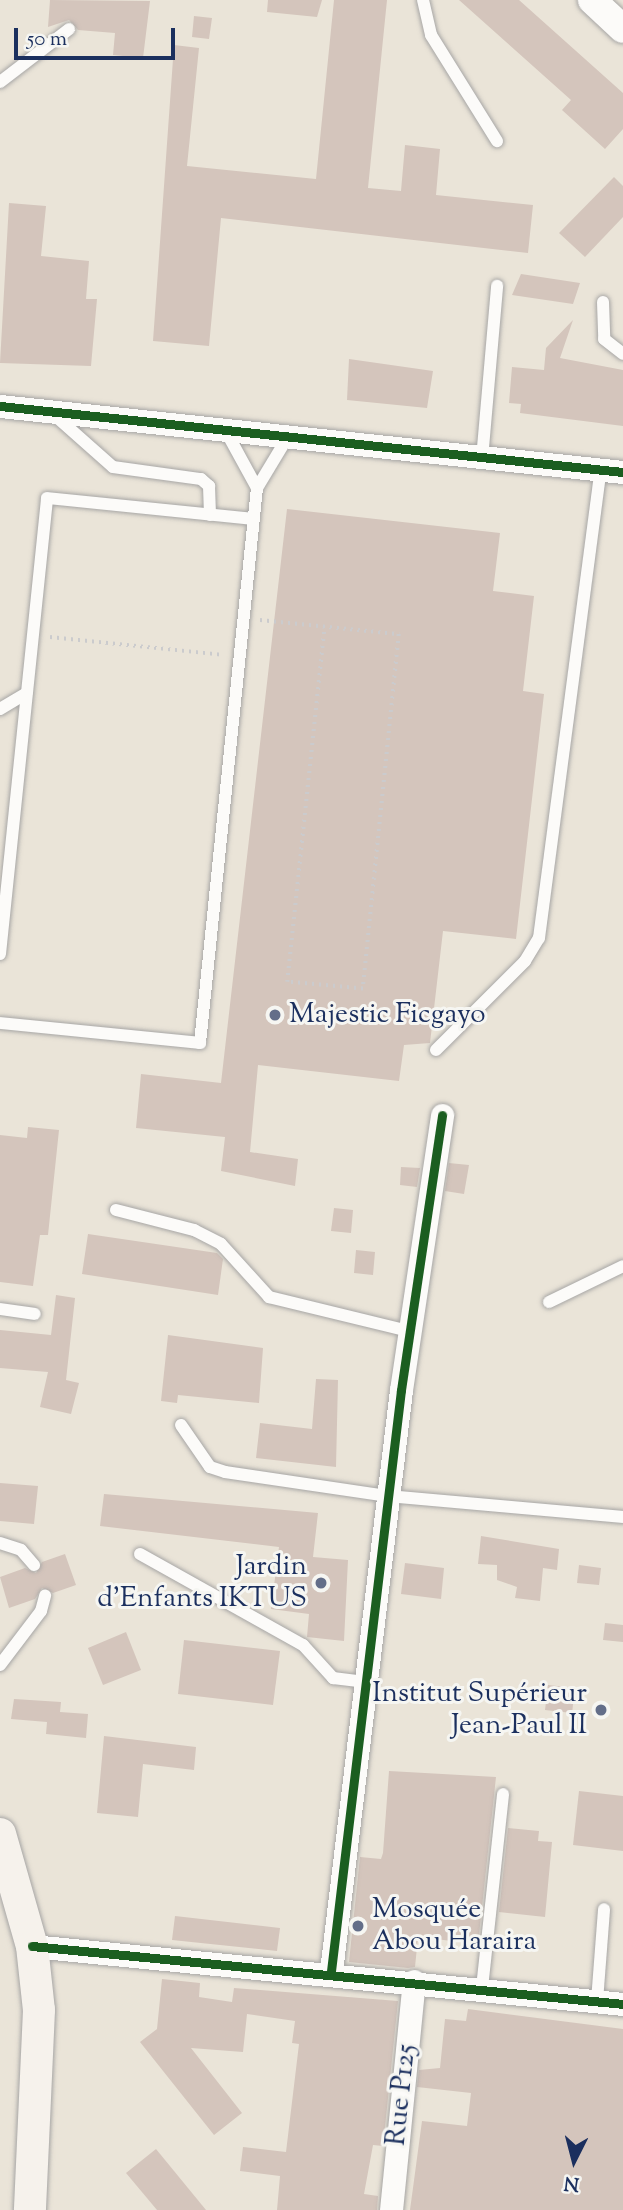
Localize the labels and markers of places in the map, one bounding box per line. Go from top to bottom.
place label: Majestic Ficgayo [289,998,486,1032]
marker: Majestic Ficgayo [267,1007,283,1023]
place label: Jardin d'Enfants IKTUS [97,1550,307,1616]
marker: Jardin d'Enfants IKTUS [313,1575,329,1591]
place label: Institut Supérieur Jean-Paul II [372,1677,587,1743]
marker: Institut Supérieur Jean-Paul II [593,1702,609,1718]
place label: Mosquée Abou Haraira [372,1893,536,1959]
marker: Mosquée Abou Haraira [350,1918,366,1934]

